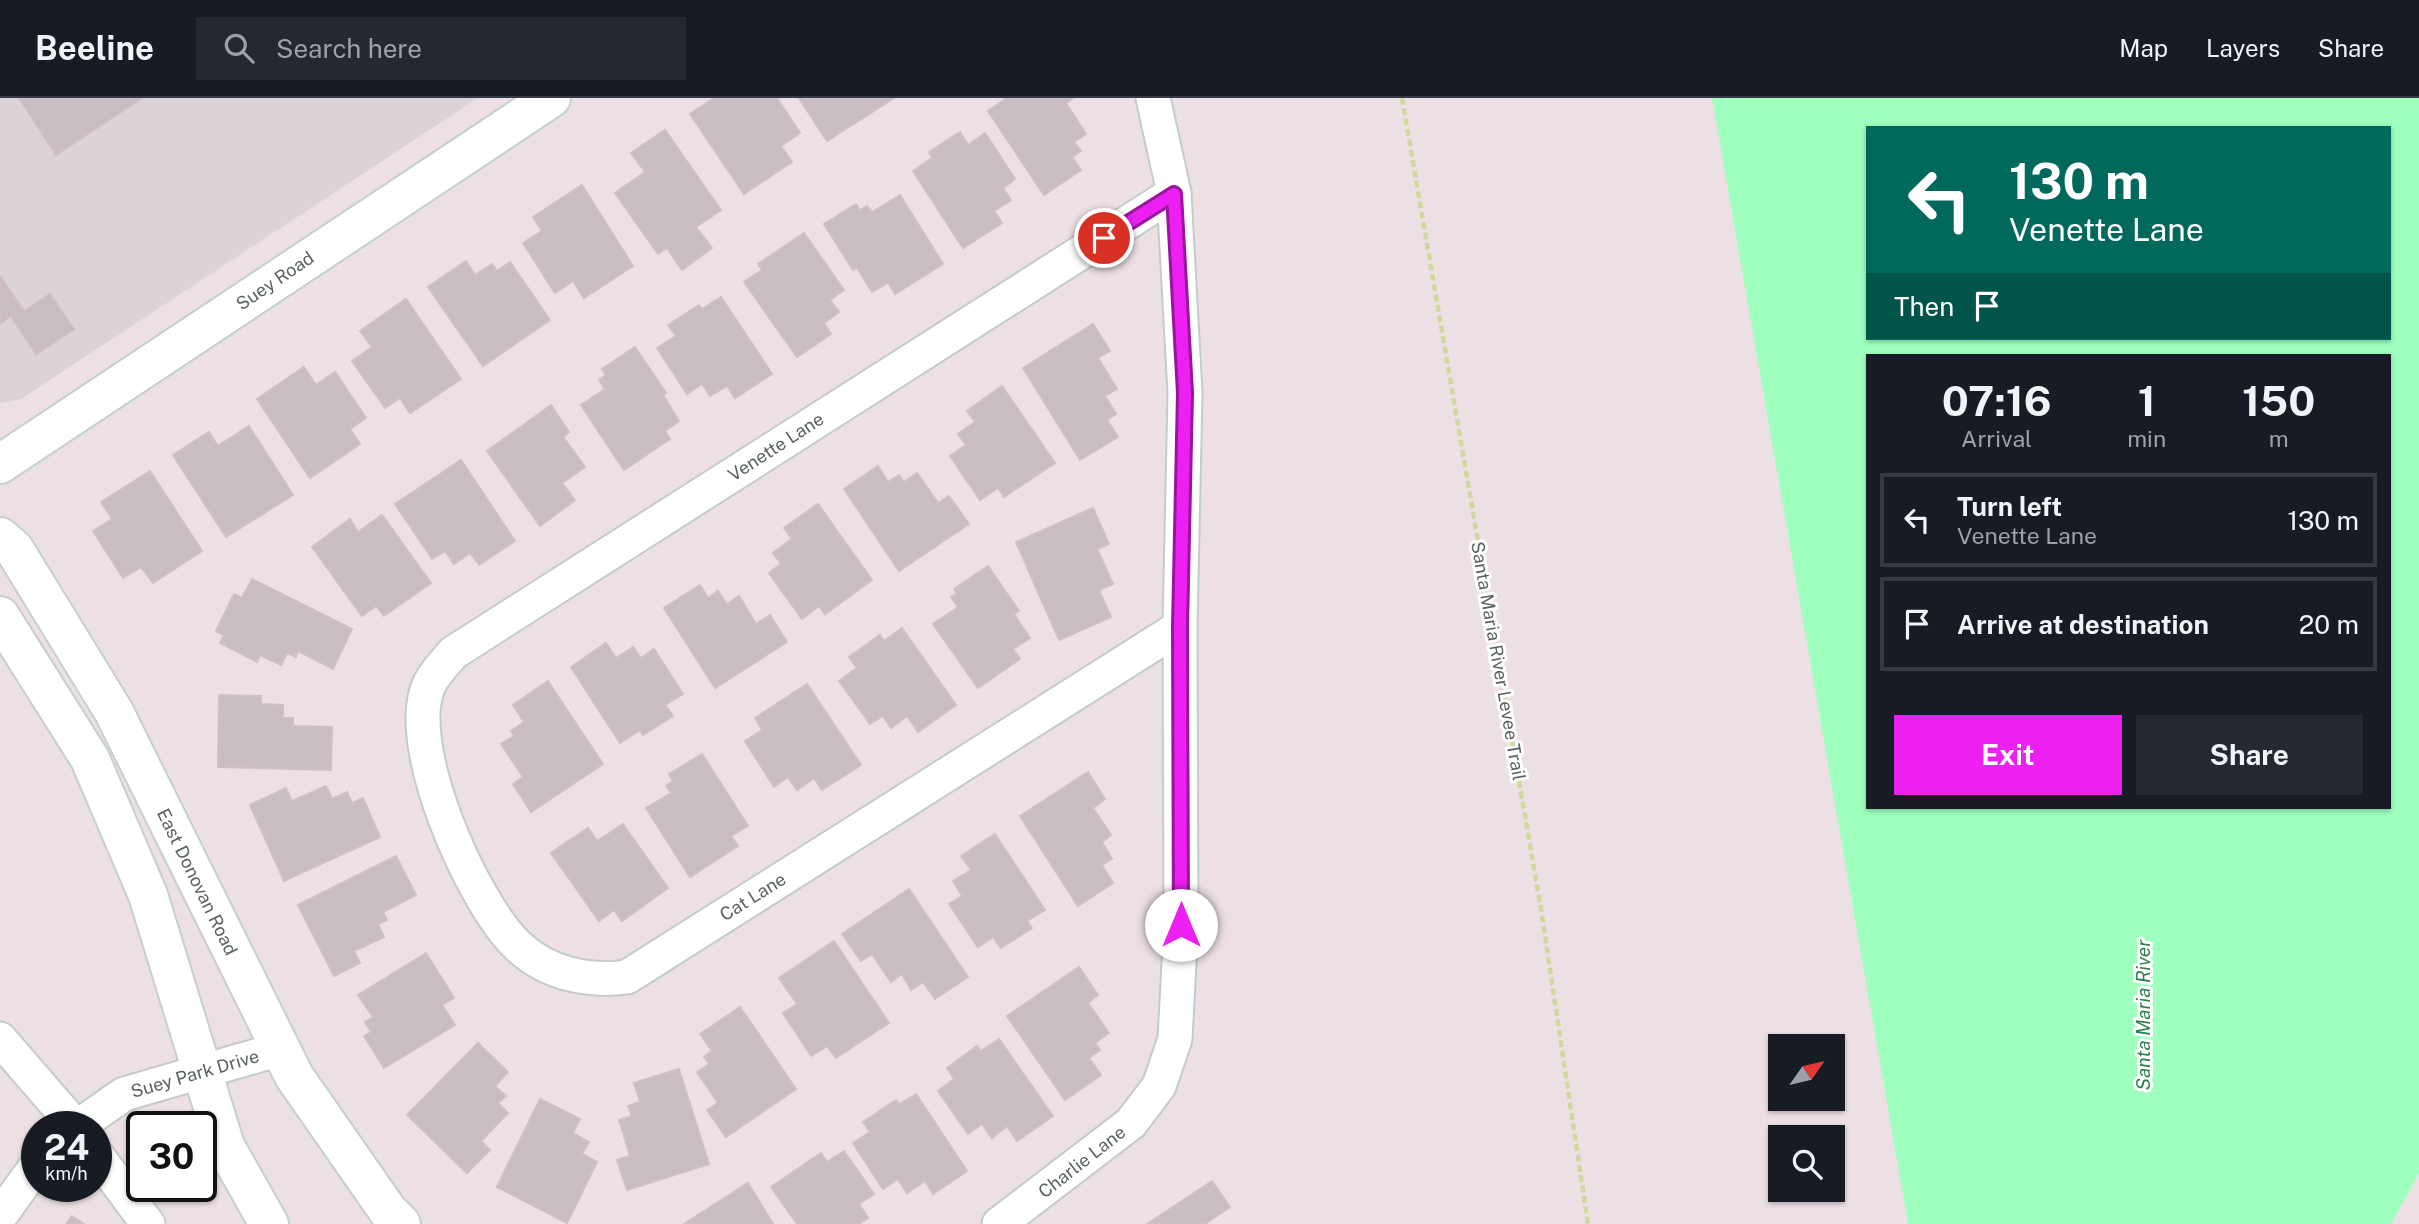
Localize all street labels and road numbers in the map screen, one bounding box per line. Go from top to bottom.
street label: Suey Road [232,247,318,314]
street label: Venette Lane [724,408,827,485]
street label: Santa Maria River Levee Trail [1467,540,1530,782]
street label: East Donovan Road [153,805,242,958]
street label: Cat Lane [716,868,790,925]
street label: Suey Park Drive [128,1045,261,1102]
street label: Charlie Lane [1034,1121,1129,1202]

